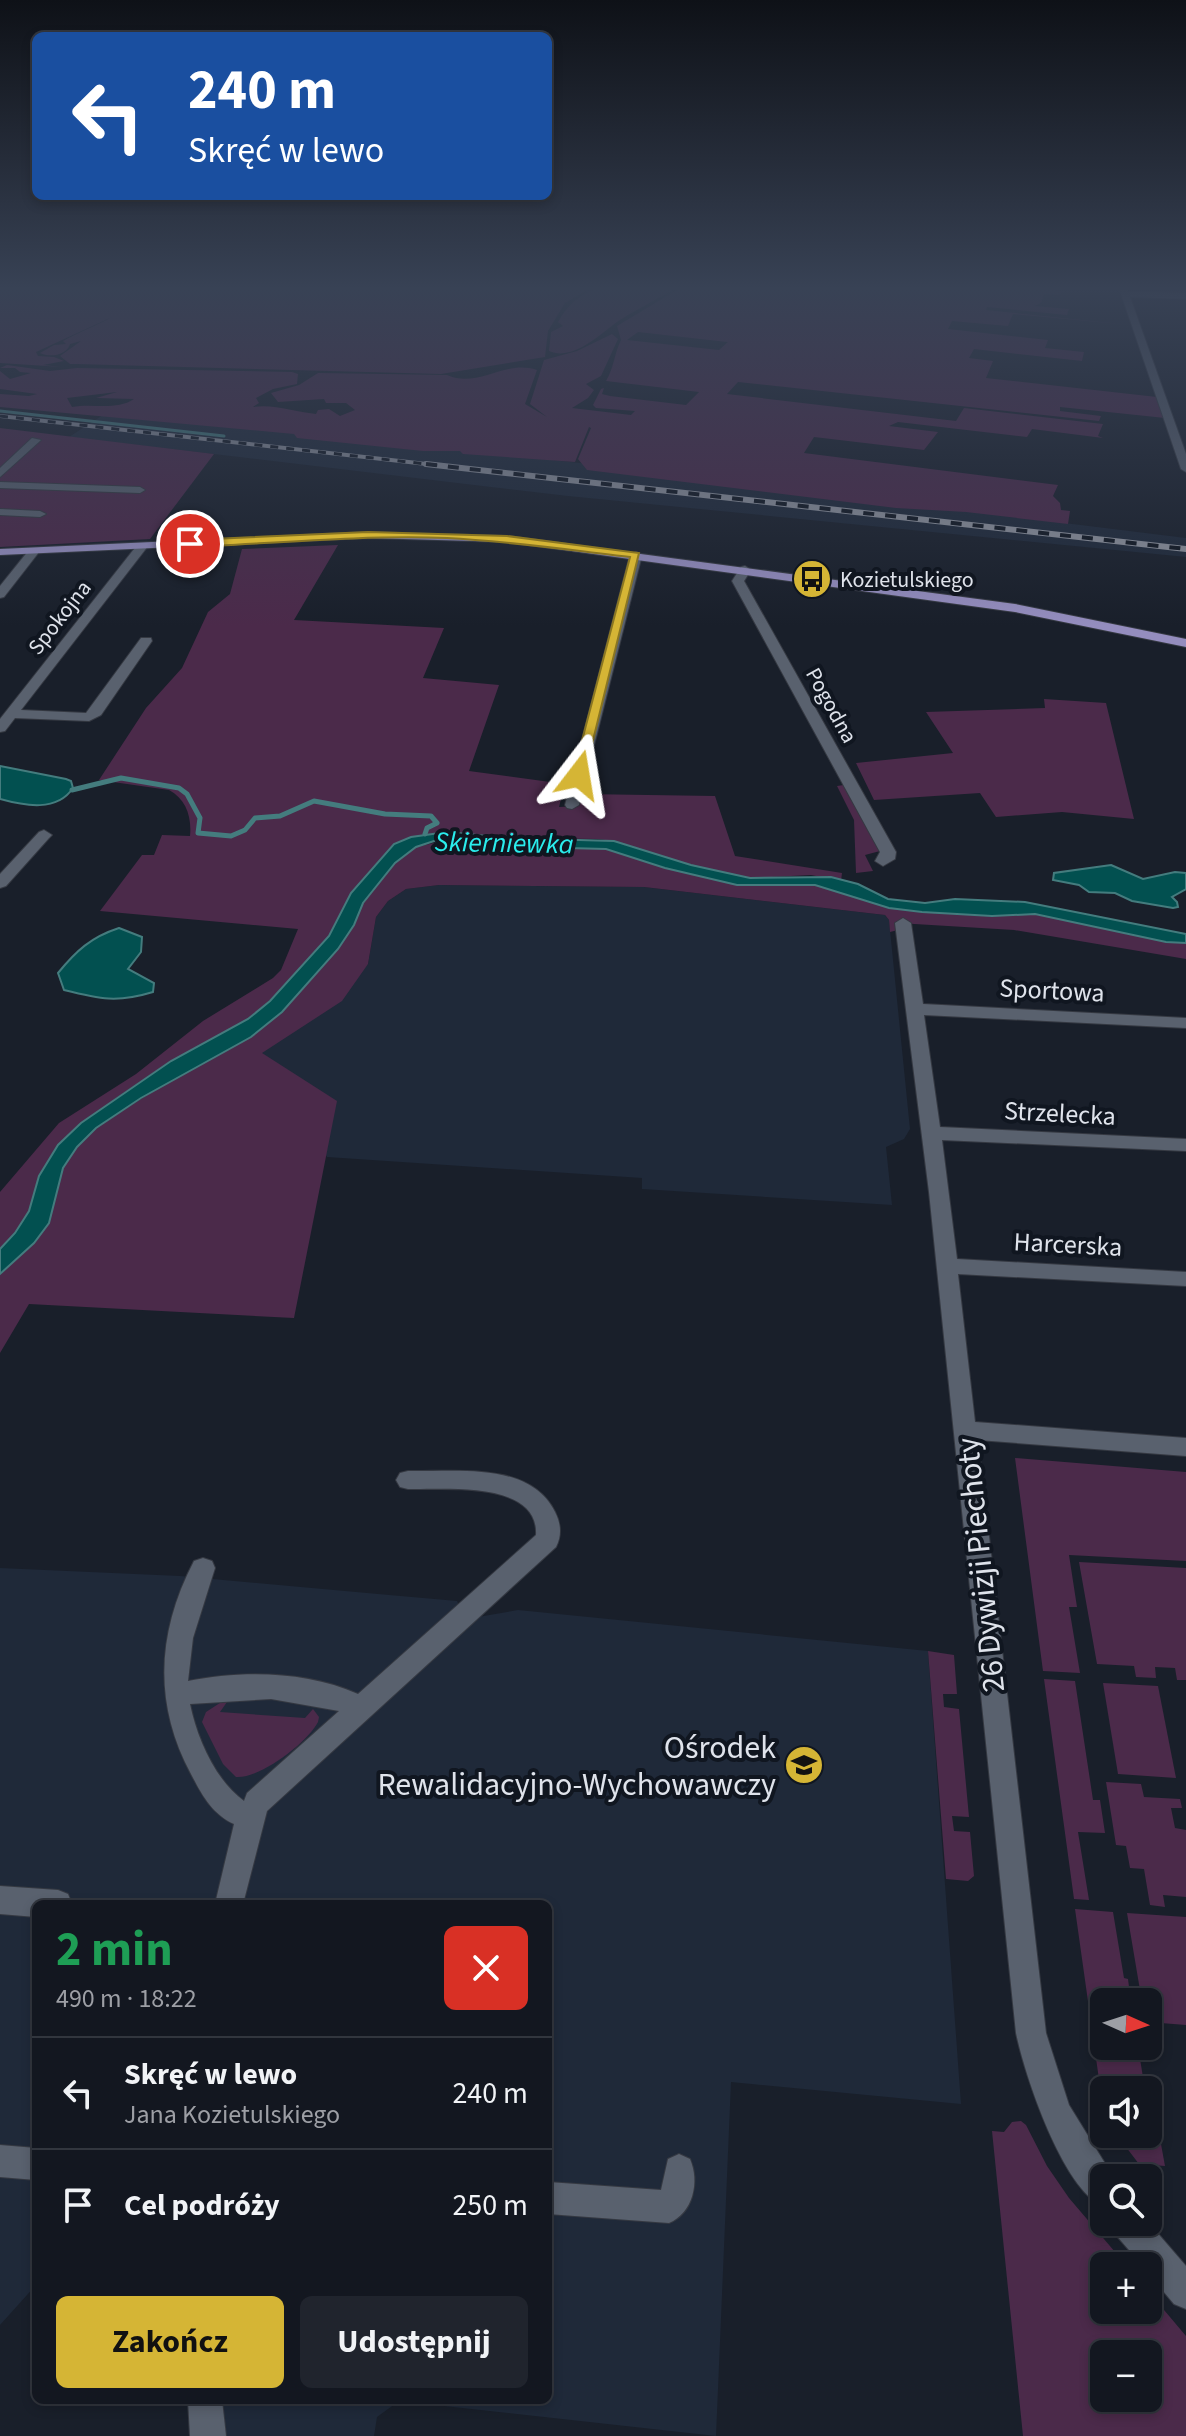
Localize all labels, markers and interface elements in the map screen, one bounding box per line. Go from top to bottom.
text: 240 m [188,51,336,130]
icon: left [56,64,160,168]
text: Skręć w lewo [188,125,384,176]
pin [156,510,224,578]
icon: arrive [168,522,212,566]
bus stop icon: Kozietulskiego [791,558,833,600]
place label: Kozietulskiego [840,564,974,596]
street label: Spokojna [20,574,99,662]
street label: Pogodna [797,662,865,749]
position arrow [537,733,621,817]
water label: Skierniewka [434,822,574,864]
street label: Sportowa [998,969,1106,1012]
street label: Strzelecka [1003,1092,1117,1135]
street label: Harcerska [1013,1223,1123,1266]
street label: 26 Dywizji Piechoty [945,1435,1017,1695]
place label: Ośrodek Rewalidacyjno-Wychowawczy [377,1725,776,1808]
school or university icon: Ośrodek Rewalidacyjno-Wychowawczy [783,1744,825,1786]
text: 2 min [56,1916,173,1984]
button: close [444,1926,528,2010]
text: 490 m · 18:22 [56,1980,197,2017]
north arrow [1090,1988,1162,2060]
map controls [1090,1988,1162,2412]
text: Skręć w lewo [124,2053,297,2096]
icon: left [56,2071,100,2115]
text: 240 m [452,2072,528,2115]
button: sound [1090,2076,1162,2148]
text: Jana Kozietulskiego [124,2096,340,2133]
button: search [1090,2164,1162,2236]
icon: arrive [56,2183,100,2227]
text: Cel podróży [124,2184,280,2227]
text: 250 m [452,2184,528,2227]
button: + [1090,2252,1162,2324]
button: Zakończ [56,2296,284,2388]
button: Udostępnij [300,2296,528,2388]
button: − [1090,2340,1162,2412]

